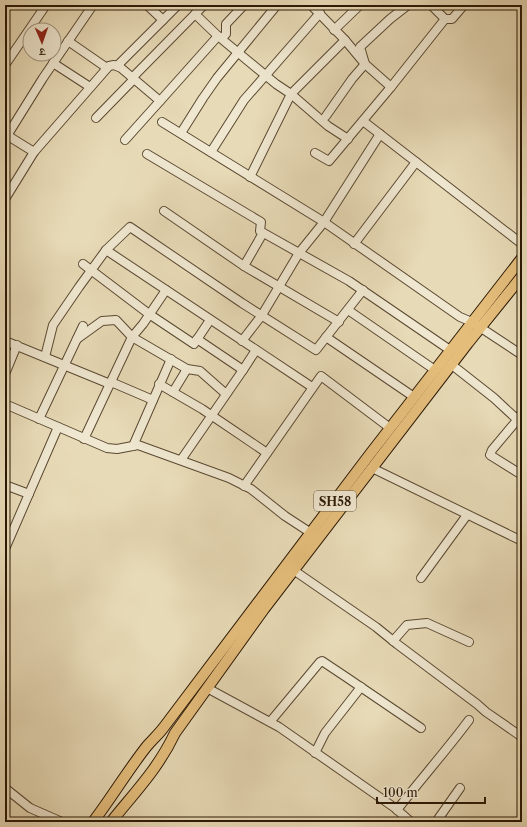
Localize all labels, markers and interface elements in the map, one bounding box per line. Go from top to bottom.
north arrow [22,22,62,62]
text: उ [38,45,46,59]
road number: SH58 [314,491,356,511]
scale bar [377,779,485,805]
text: 100 m [383,785,418,800]

